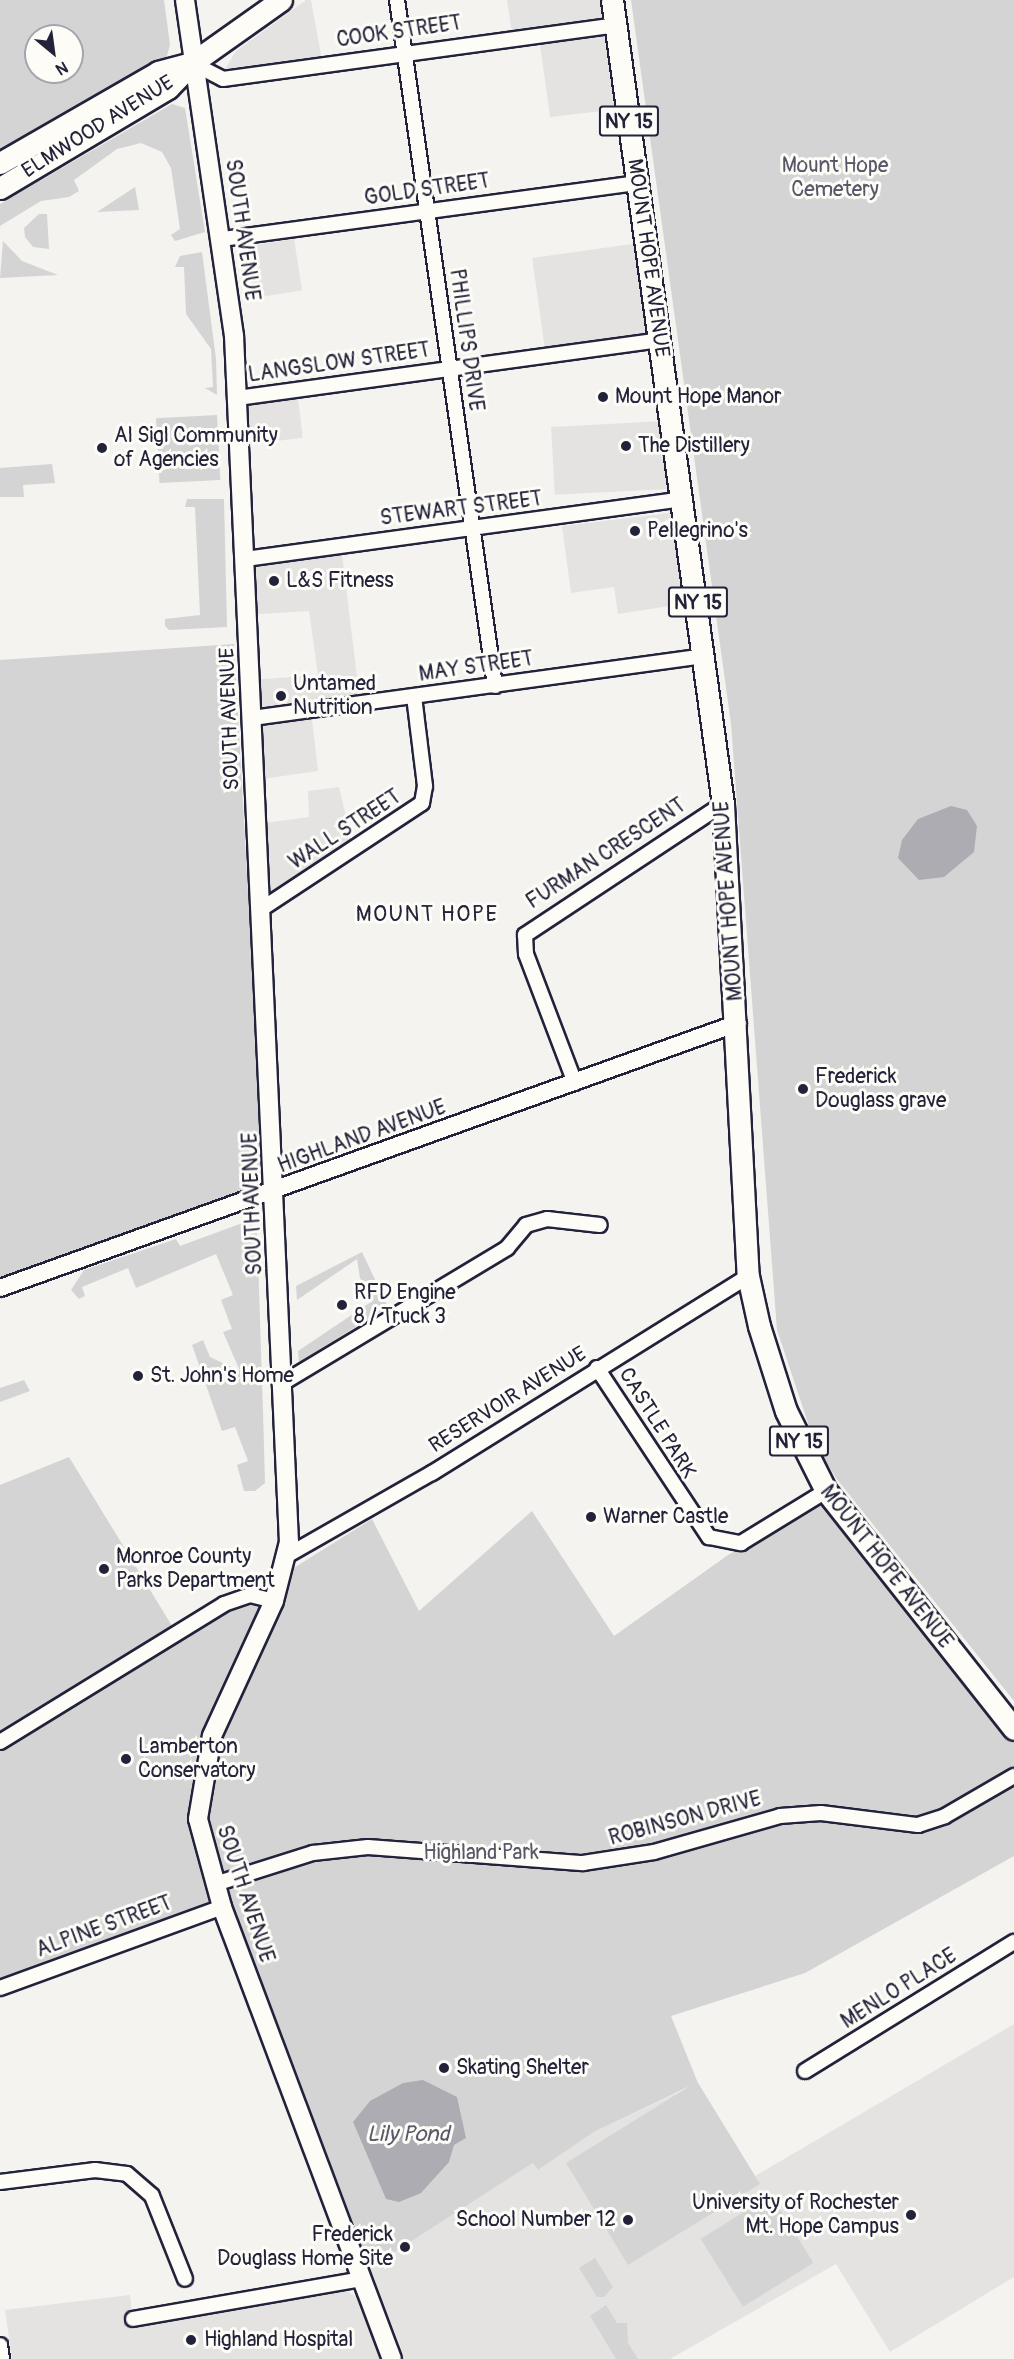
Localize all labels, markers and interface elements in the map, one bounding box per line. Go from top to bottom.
street label: COOK STREET [335,11,463,53]
north arrow [24,24,84,84]
text: N [52,57,71,79]
street label: ELMWOOD AVENUE [18,70,178,184]
road number: NY 15 [598,104,660,138]
park label: Mount Hope Cemetery [782,153,888,203]
street label: MOUNT HOPE AVENUE [622,157,674,359]
street label: SOUTH AVENUE [220,158,264,302]
street label: GOLD STREET [363,169,491,211]
street label: PHILLIPS DRIVE [444,267,488,413]
street label: LANGSLOW STREET [247,338,431,388]
place label: Mount Hope Manor [615,384,782,410]
marker: Mount Hope Manor [596,390,610,404]
place label: Al Sigl Community of Agencies [114,423,278,473]
place label: The Distillery [638,433,750,459]
marker: The Distillery [619,439,633,453]
marker: Al Sigl Community of Agencies [95,441,109,455]
street label: STEWART STREET [379,487,543,531]
place label: Pellegrino's [647,518,748,544]
marker: Pellegrino's [628,524,642,538]
place label: L&S Fitness [286,568,394,594]
marker: L&S Fitness [267,574,281,588]
road number: NY 15 [666,585,730,619]
street label: SOUTH AVENUE [215,647,245,791]
street label: MAY STREET [417,647,535,687]
place label: Untamed Nutrition [293,671,376,721]
marker: Untamed Nutrition [274,689,288,703]
street label: WALL STREET [284,785,406,875]
street label: FURMAN CRESCENT [522,793,690,915]
street label: MOUNT HOPE AVENUE [709,800,749,1002]
district label: MOUNT HOPE [356,902,498,928]
place label: Frederick Douglass grave [815,1064,946,1114]
marker: Frederick Douglass grave [796,1082,810,1096]
street label: HIGHLAND AVENUE [274,1095,450,1179]
street label: SOUTH AVENUE [238,1132,268,1276]
place label: RFD Engine 8 / Truck 3 [354,1280,456,1330]
marker: RFD Engine 8 / Truck 3 [335,1298,349,1312]
street label: RESERVOIR AVENUE [425,1341,591,1459]
place label: St. John's Home [150,1363,294,1389]
street label: CASTLE PARK [613,1363,701,1483]
marker: St. John's Home [131,1369,145,1383]
road number: NY 15 [768,1424,830,1458]
street label: MOUNT HOPE AVENUE [814,1480,958,1654]
place label: Warner Castle [603,1504,728,1530]
marker: Warner Castle [584,1510,598,1524]
place label: Monroe County Parks Department [116,1544,275,1594]
marker: Monroe County Parks Department [97,1562,111,1576]
place label: Lamberton Conservatory [138,1734,256,1784]
marker: Lamberton Conservatory [119,1752,133,1766]
street label: ROBINSON DRIVE [606,1787,764,1851]
street label: SOUTH AVENUE [211,1822,279,1966]
park label: Highland Park [423,1840,539,1866]
street label: ALPINE STREET [33,1891,175,1963]
street label: MENLO PLACE [837,1944,961,2034]
place label: Skating Shelter [456,2055,589,2081]
marker: Skating Shelter [437,2061,451,2075]
water label: Lily Pond [367,2122,449,2148]
place label: University of Rochester Mt. Hope Campus [692,2190,899,2240]
place label: School Number 12 [456,2207,616,2233]
marker: University of Rochester Mt. Hope Campus [904,2208,918,2222]
marker: School Number 12 [621,2213,635,2227]
place label: Frederick Douglass Home Site [217,2222,393,2272]
marker: Frederick Douglass Home Site [398,2240,412,2254]
place label: Highland Hospital [204,2327,353,2353]
marker: Highland Hospital [182,2331,200,2349]

